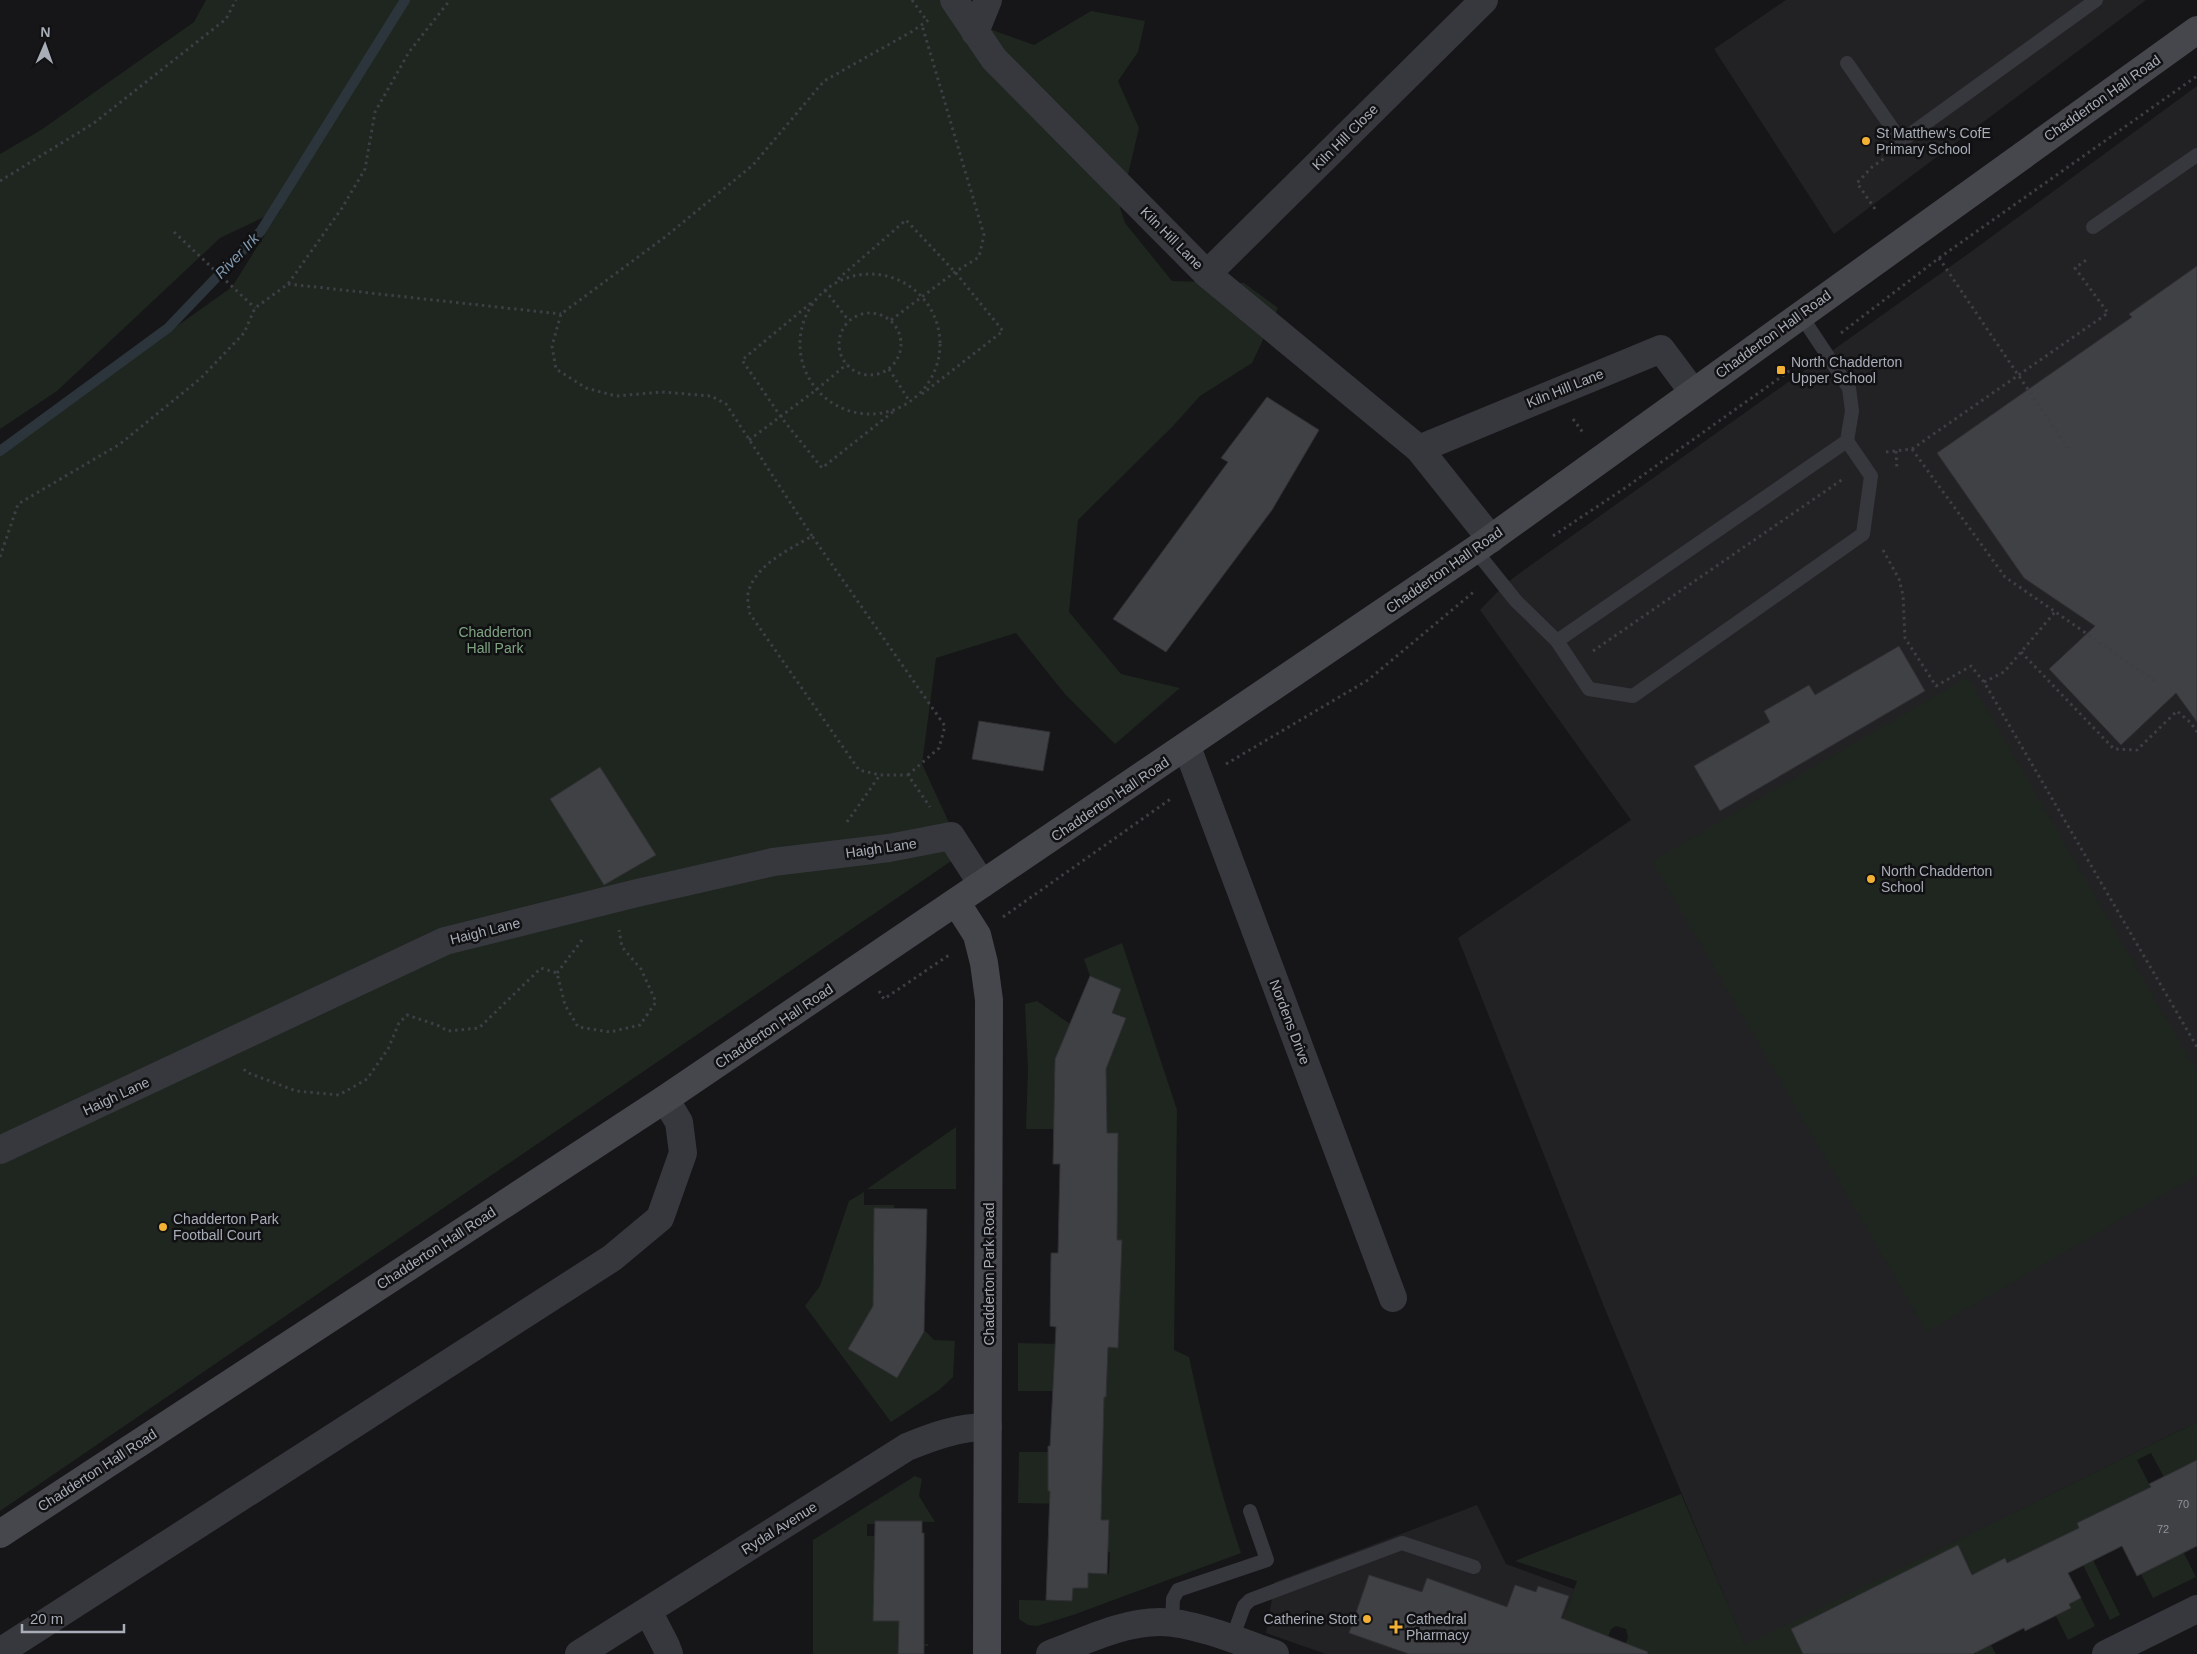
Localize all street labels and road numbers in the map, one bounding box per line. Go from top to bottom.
street label: Chadderton Hall Road [2041,52,2163,144]
street label: Kiln Hill Close [1309,101,1381,173]
street label: Kiln Hill Lane [1137,203,1207,273]
street label: Chadderton Hall Road [1712,287,1834,381]
street label: Kiln Hill Lane [1524,365,1606,411]
street label: Chadderton Hall Road [1383,524,1505,616]
street label: Chadderton Hall Road [1048,754,1172,844]
street label: Haigh Lane [844,835,918,861]
street label: Haigh Lane [448,915,522,947]
street label: Nordens Drive [1266,977,1314,1067]
street label: Chadderton Hall Road [712,981,836,1071]
street label: Haigh Lane [80,1074,152,1118]
street label: Chadderton Park Road [981,1202,997,1346]
street label: Chadderton Hall Road [374,1204,498,1292]
street label: Chadderton Hall Road [35,1426,159,1514]
street label: Rydal Avenue [738,1498,820,1558]

